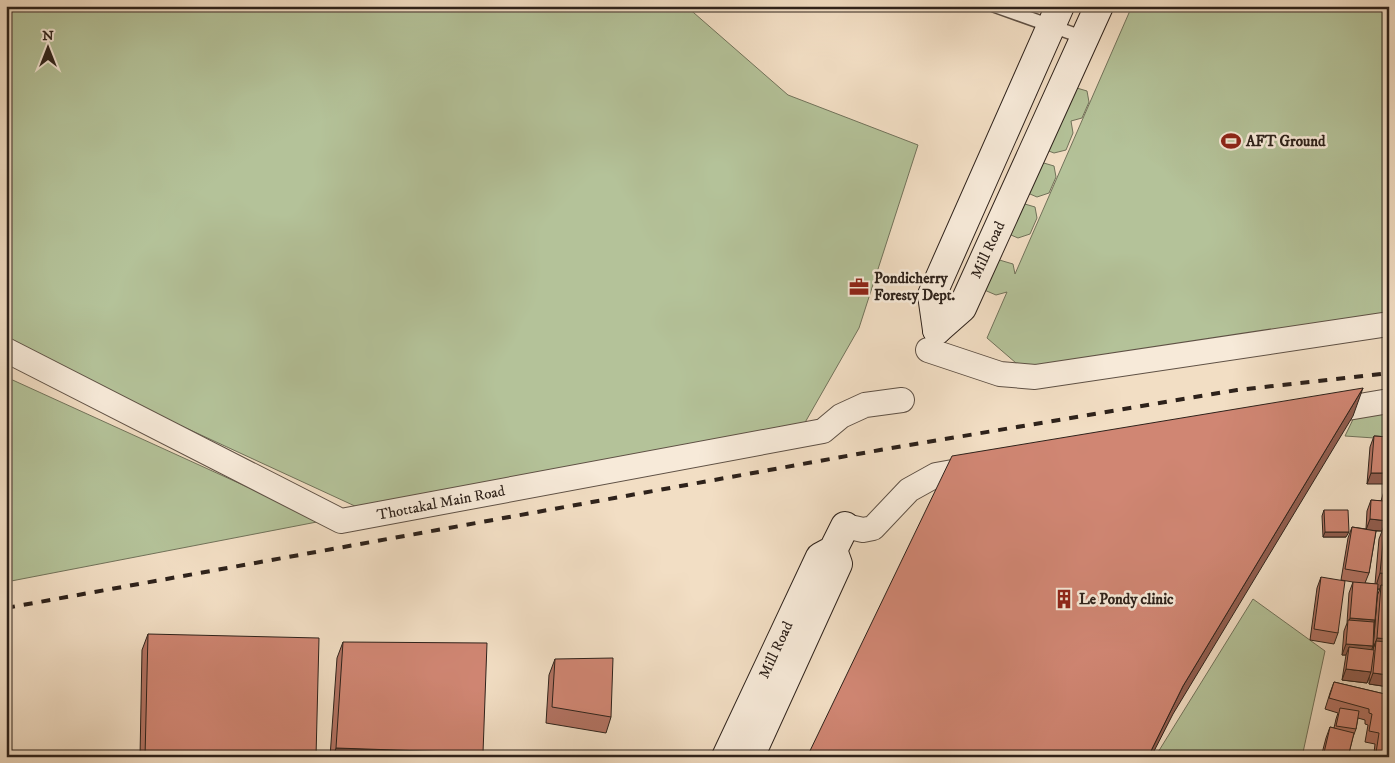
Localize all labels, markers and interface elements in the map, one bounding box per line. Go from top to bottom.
north arrow [22,22,72,72]
text: N [42,27,54,45]
sports icon: AFT Ground [1220,130,1242,152]
place label: AFT Ground [1245,132,1326,151]
street label: Mill Road [967,218,1010,282]
place label: Pondicherry Foresty Dept. [874,269,956,305]
office icon: Pondicherry Foresty Dept. [848,276,870,298]
street label: Thottakal Main Road [375,481,507,525]
building icon: Le Pondy clinic [1053,588,1075,610]
place label: Le Pondy clinic [1079,590,1174,609]
street label: Mill Road [755,618,798,682]

